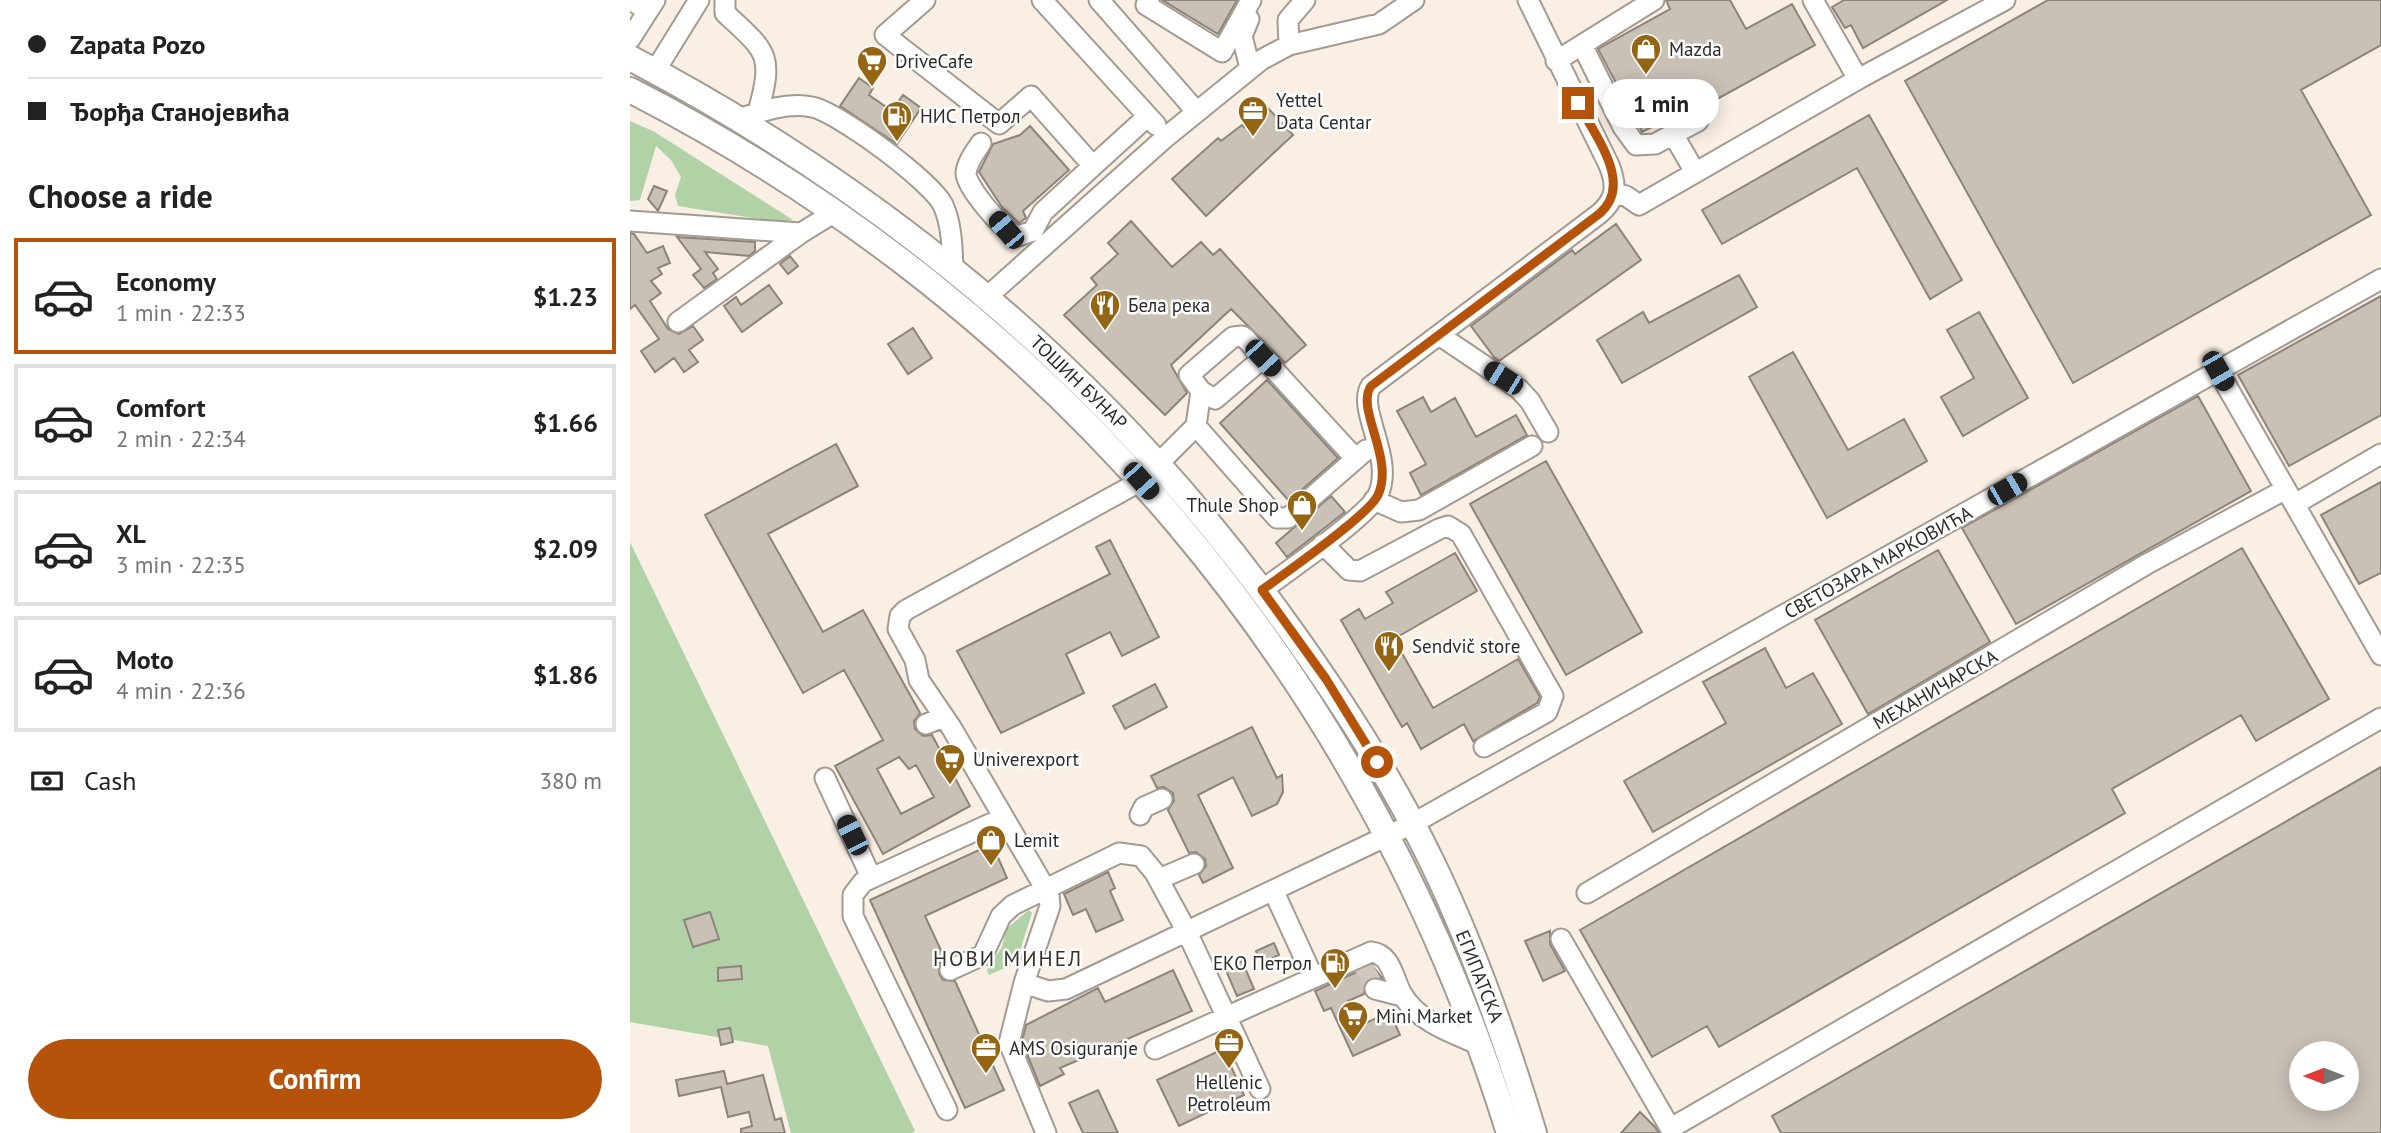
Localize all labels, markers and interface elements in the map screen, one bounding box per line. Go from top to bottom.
text: Zapata Pozo [70,28,205,61]
shop icon: Mazda [1629,32,1663,76]
place label: Mazda [1669,37,1722,61]
supermarket icon: DriveCafe [855,44,889,88]
place label: DriveCafe [895,49,973,73]
callout: 1 min [1602,78,1718,128]
route end [1562,87,1594,119]
place label: Yettel Data Centar [1276,88,1372,134]
text: 1 min [1633,89,1689,118]
office icon: Yettel Data Centar [1236,94,1270,138]
text: Ђорђа Станојевића [70,95,290,128]
fuel station icon: НИС Петрол [880,99,914,143]
place label: НИС Петрол [920,104,1021,128]
text: Choose a ride [28,175,213,217]
car [985,207,1028,253]
icon: car [32,265,95,328]
text: Economy [116,265,216,298]
text: $1.23 [533,280,598,313]
restaurant icon: Бела река [1088,288,1122,332]
place label: Бела река [1128,293,1210,317]
text: 1 min · 22:33 [116,298,246,327]
street label: ТОШИН БУНАР [1026,330,1132,434]
car [1241,335,1286,381]
car [2199,348,2238,394]
car [1480,358,1527,398]
icon: car [32,391,95,454]
text: Comfort [116,391,206,424]
text: $1.66 [533,406,598,439]
text: 2 min · 22:34 [116,424,246,453]
car [1120,458,1163,504]
car [1984,469,2031,509]
shop icon: Thule Shop [1285,488,1319,532]
place label: Thule Shop [1187,493,1279,517]
street label: СВЕТОЗАРА МАРКОВИЋА [1780,500,1976,624]
icon: car [32,517,95,580]
text: XL [116,517,146,550]
text: $2.09 [533,532,598,565]
text: 3 min · 22:35 [116,550,246,579]
restaurant icon: Sendvič store [1372,629,1406,673]
place label: Sendvič store [1412,634,1520,658]
icon: car [32,643,95,706]
text: Moto [116,643,174,676]
street label: МЕХАНИЧАРСКА [1868,644,2002,734]
text: $1.86 [533,658,598,691]
text: 4 min · 22:36 [116,676,246,705]
supermarket icon: Univerexport [933,742,967,786]
route start [1361,746,1393,778]
place label: Univerexport [973,747,1079,771]
icon: cash [28,762,66,800]
text: Cash [84,764,136,797]
text: 380 m [540,766,602,795]
car [834,812,871,858]
shop icon: Lemit [974,823,1008,867]
place label: Lemit [1014,828,1060,852]
street label: ЕГИПАТСКА [1451,927,1509,1025]
district label: НОВИ МИНЕЛ [933,945,1083,972]
fuel station icon: ЕКО Петрол [1318,946,1352,990]
place label: ЕКО Петрол [1213,951,1312,975]
supermarket icon: Mini Market [1336,999,1370,1043]
place label: Mini Market [1376,1004,1473,1028]
office icon: Hellenic Petroleum [1212,1026,1246,1070]
office icon: AMS Osiguranje [969,1031,1003,1075]
place label: AMS Osiguranje [1009,1036,1138,1060]
button: Confirm [28,1039,602,1119]
north arrow [2289,1041,2359,1111]
map controls [2289,1041,2359,1111]
place label: Hellenic Petroleum [1187,1070,1271,1116]

